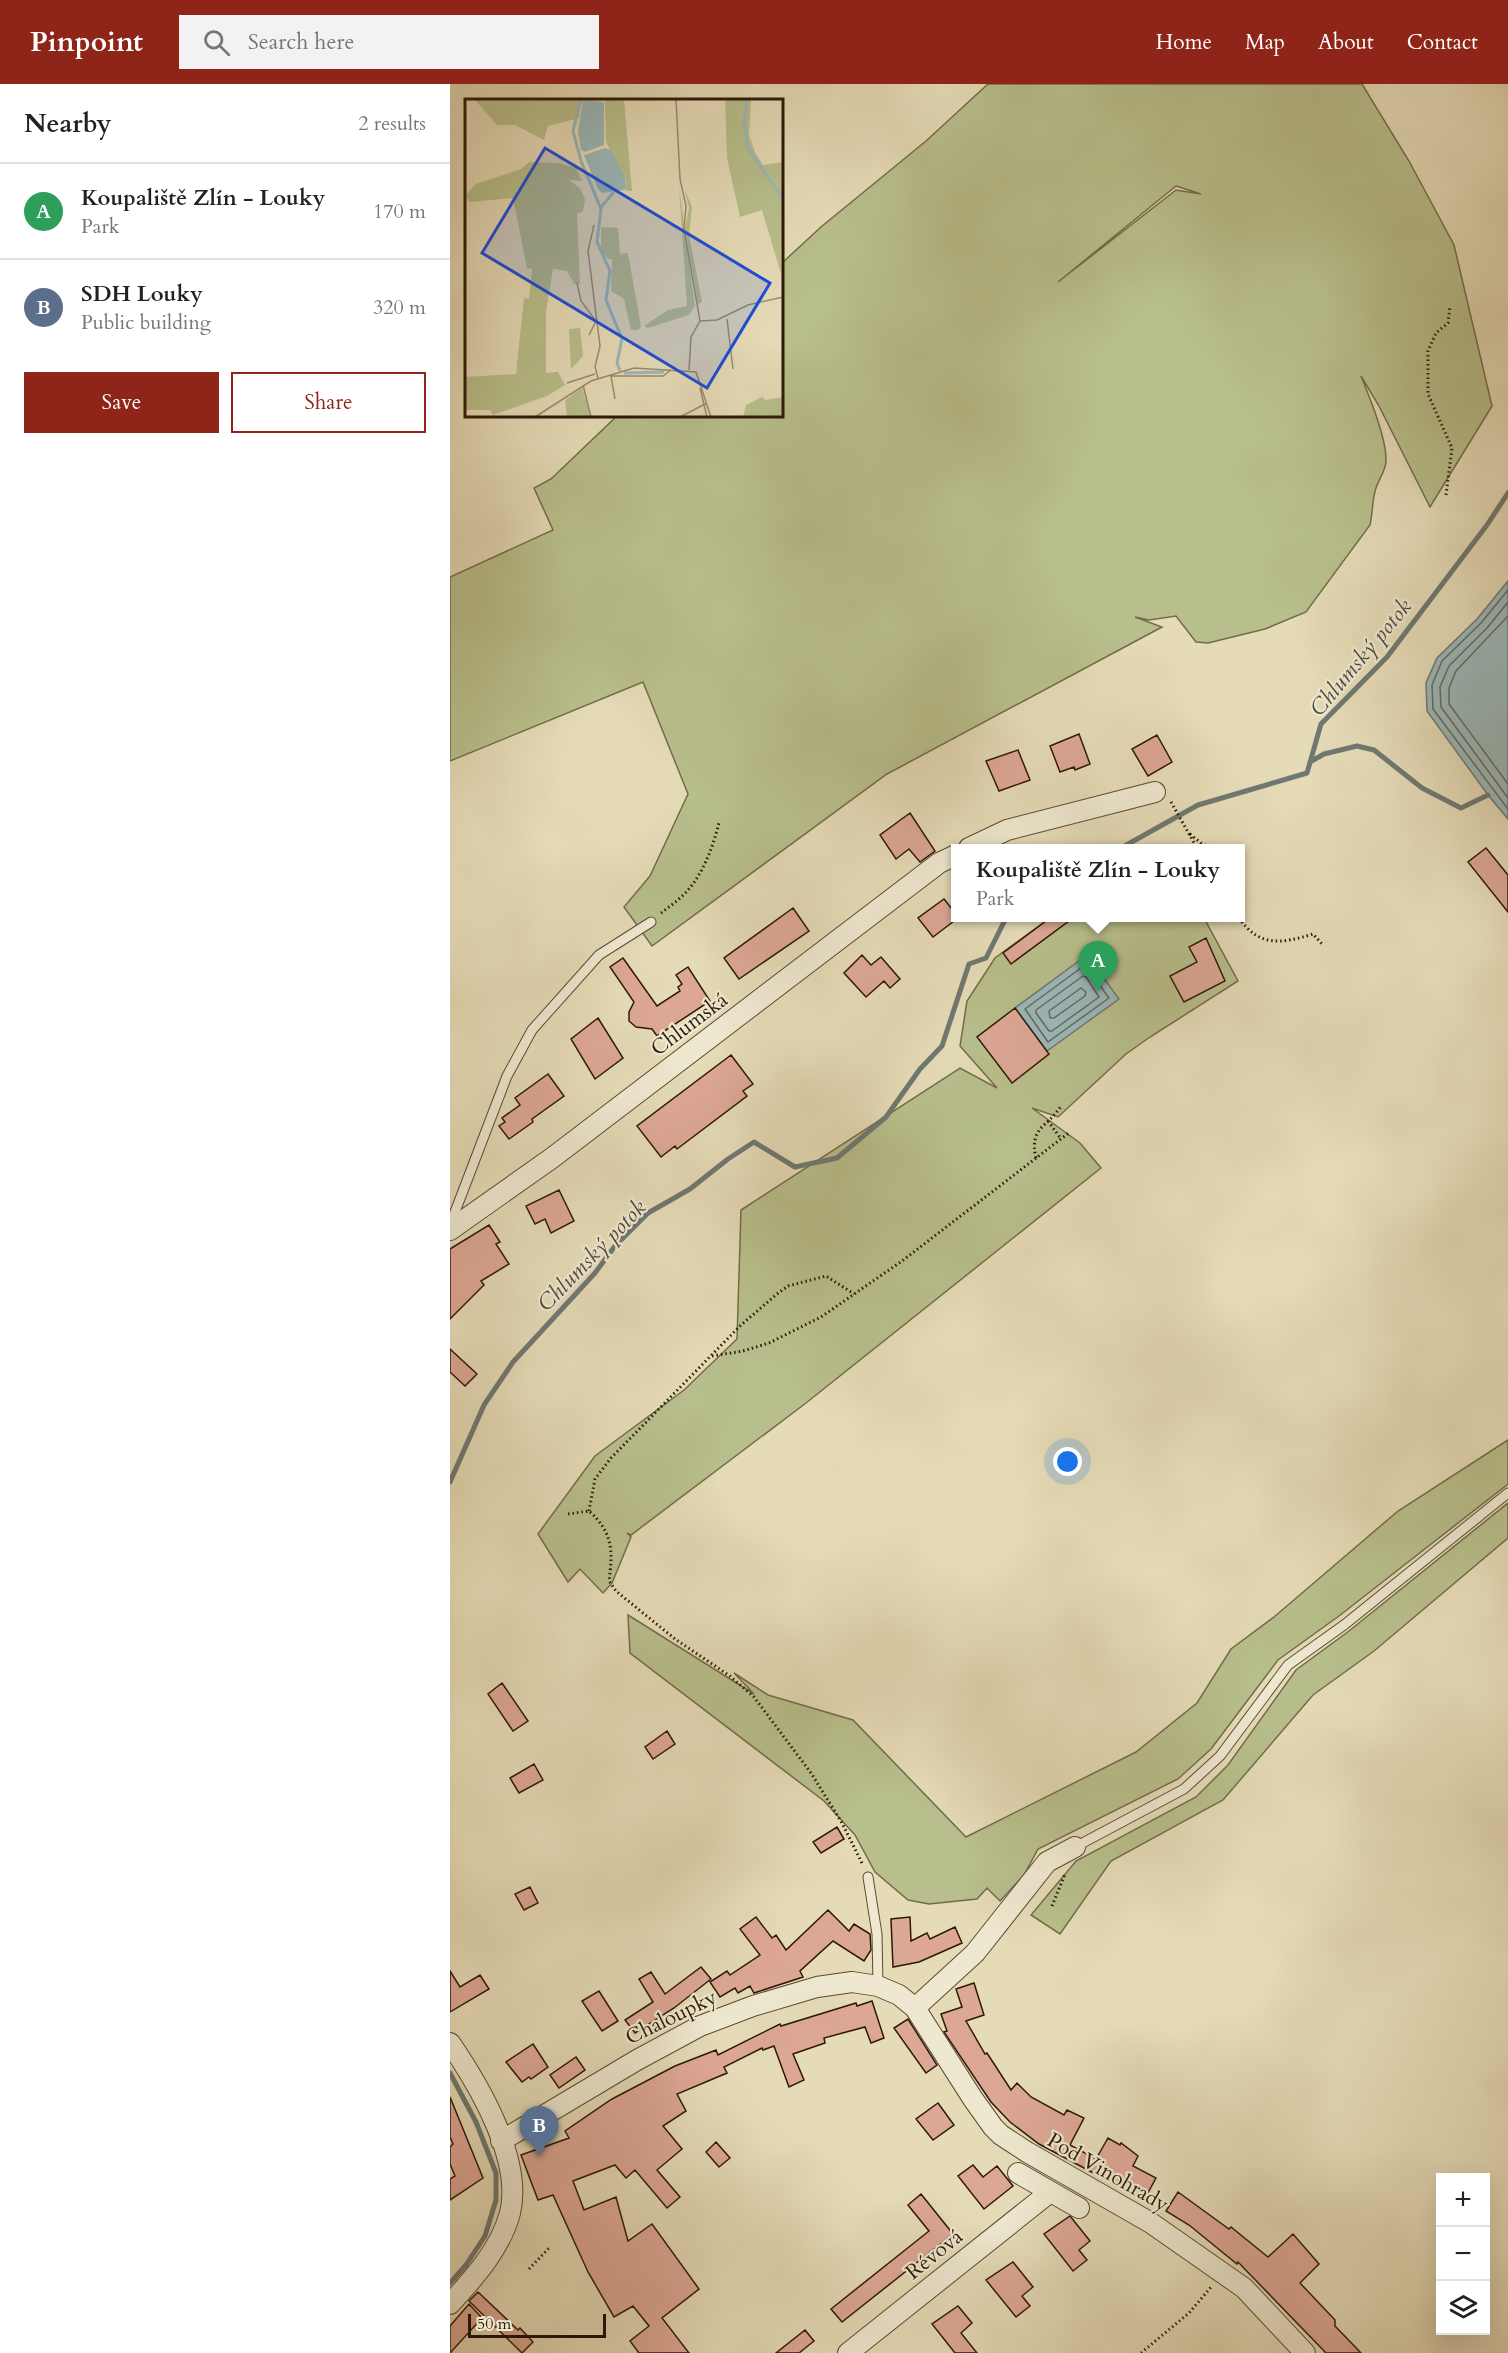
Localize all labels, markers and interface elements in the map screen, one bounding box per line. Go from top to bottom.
search box [179,15,599,69]
text: Pinpoint [30,23,143,61]
icon: search [200,26,233,59]
text: Search here [248,27,354,57]
text: Home [1156,28,1212,57]
text: Map [1245,28,1285,57]
text: About [1318,28,1374,57]
text: Contact [1407,28,1478,57]
inset map [465,99,783,417]
text: Nearby [24,106,112,141]
text: 2 results [358,110,426,137]
text: Koupaliště Zlín - Louky [81,183,325,213]
text: A [36,198,51,225]
text: 170 m [373,198,426,225]
text: Park [81,213,119,240]
text: SDH Louky [81,279,203,309]
text: B [36,294,51,321]
text: 320 m [373,294,426,321]
text: Public building [81,309,211,336]
button: Save [24,372,219,433]
button: Share [231,372,426,433]
water label: Chlumský potok [1303,593,1419,723]
popup [951,844,1245,922]
text: Koupaliště Zlín - Louky [976,855,1220,885]
text: Park [976,885,1014,912]
pin: A [1078,942,1118,991]
street label: Chlumská [645,986,734,1063]
water label: Chlumský potok [531,1193,653,1318]
your location [1053,1447,1082,1476]
street label: Chaloupky [621,1983,722,2052]
pin: B [520,2106,559,2156]
street label: Pod Vinohrady [1042,2126,1174,2219]
map controls [1436,2173,1490,2335]
button: + [1436,2173,1490,2227]
street label: Révová [900,2222,969,2286]
button: − [1436,2227,1490,2281]
button: layers [1436,2281,1490,2335]
scale bar [468,2311,606,2338]
text: 50 m [477,2313,511,2335]

